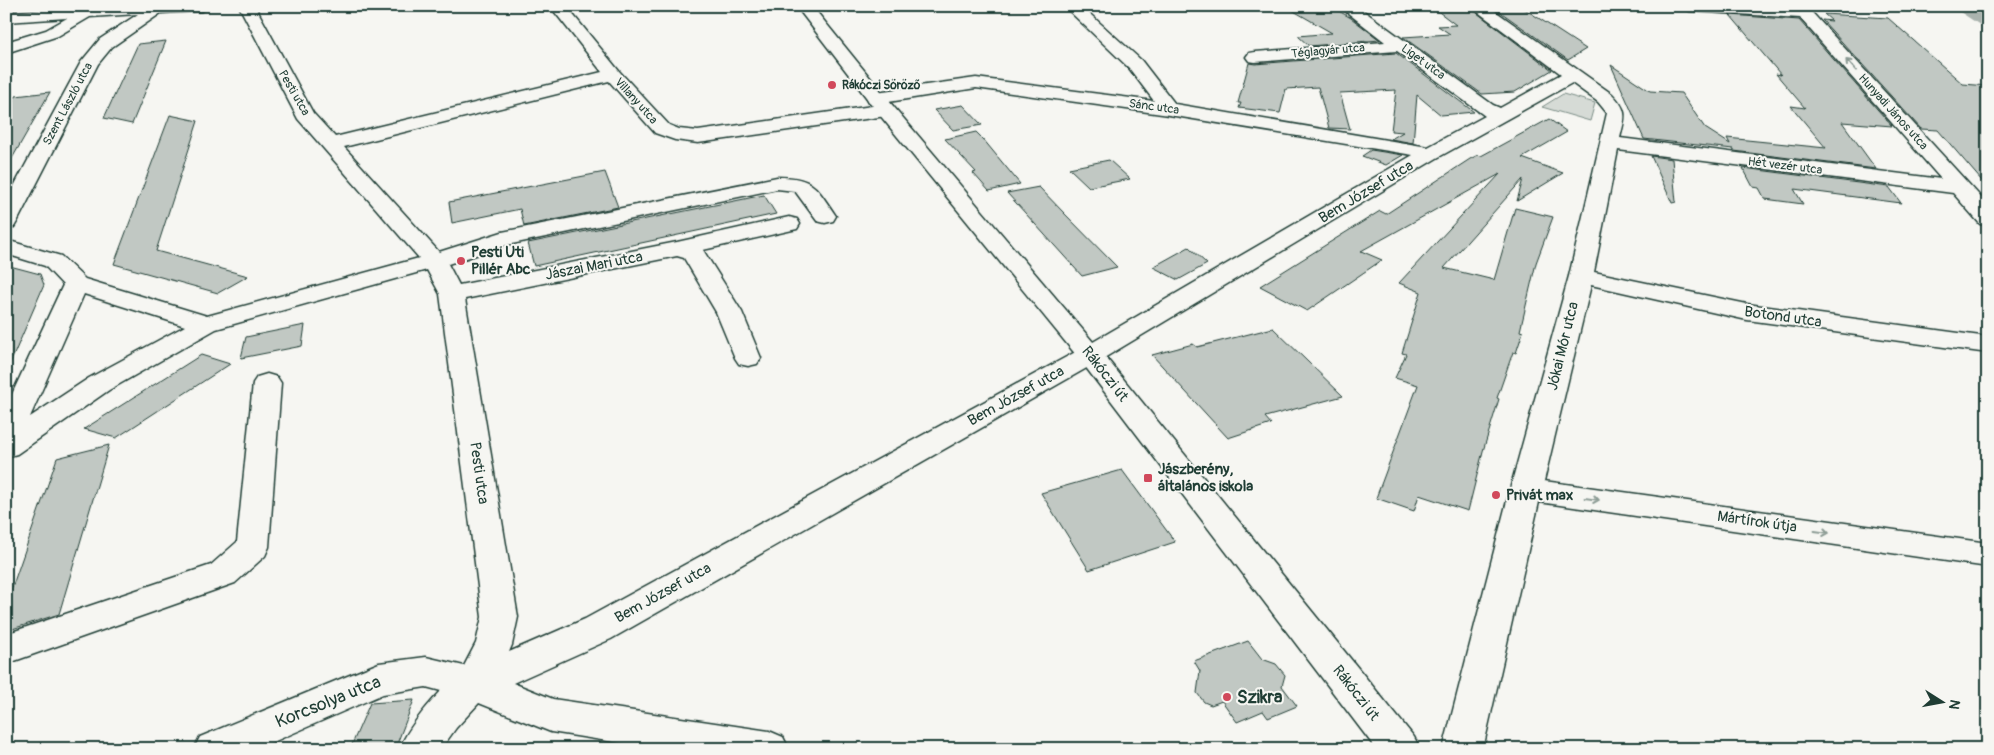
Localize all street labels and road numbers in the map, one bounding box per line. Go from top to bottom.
street label: Téglagyár utca [1291,40,1366,62]
street label: Liget utca [1398,41,1448,83]
street label: Szent László utca [40,60,96,148]
street label: Pesti utca [275,68,313,119]
street label: Hunyadi János utca [1855,71,1931,153]
street label: Villany utca [611,75,661,128]
street label: Sánc utca [1128,96,1181,118]
street label: Hét vezér utca [1747,154,1823,178]
street label: Bem József utca [1315,156,1417,228]
street label: Jászai Mari utca [544,247,644,285]
street label: Jókai Mór utca [1543,300,1583,392]
street label: Botond utca [1743,302,1823,332]
street label: Rákóczi út [1077,342,1133,406]
street label: Bem József utca [965,362,1067,430]
street label: Pesti utca [465,441,493,505]
street label: Mártírok útja [1716,507,1798,537]
street label: Bem József utca [612,559,714,627]
street label: Rákóczi út [1328,661,1384,725]
street label: Korcsolya utca [272,670,384,734]

